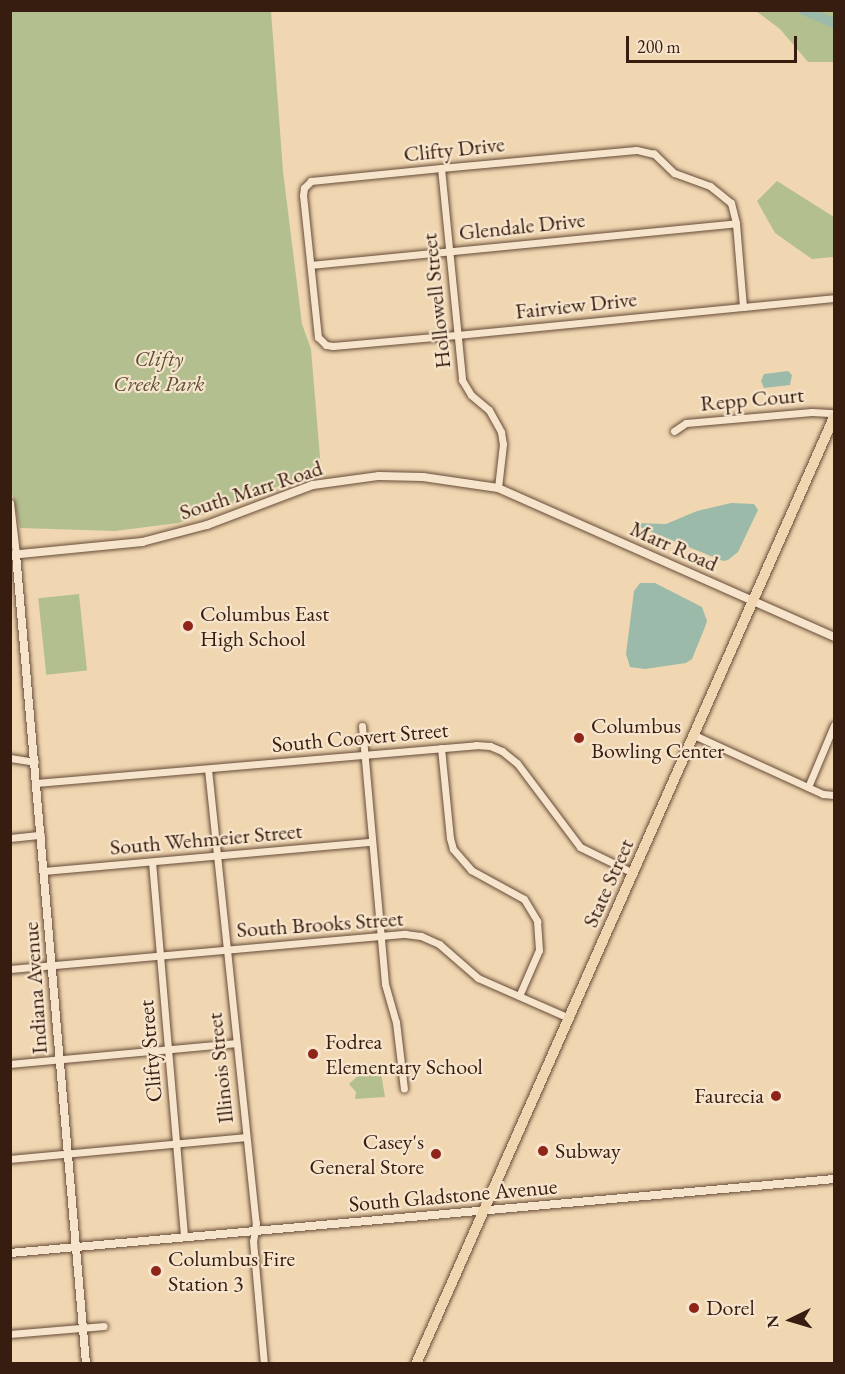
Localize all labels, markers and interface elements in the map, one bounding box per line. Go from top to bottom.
scale bar [629,24,800,62]
text: 200 m [637,35,681,58]
street label: Clifty Drive [402,131,506,167]
street label: Glendale Drive [458,206,586,246]
street label: Hollowell Street [416,232,456,370]
street label: Fairview Drive [514,285,638,325]
park label: Clifty Creek Park [113,345,205,396]
street label: Repp Court [699,381,805,417]
street label: South Marr Road [176,454,326,526]
street label: Marr Road [626,515,722,577]
place label: Columbus East High School [200,600,329,652]
marker: Columbus East High School [181,619,195,633]
place label: Columbus Bowling Center [591,712,724,764]
street label: South Coovert Street [271,716,449,758]
marker: Columbus Bowling Center [572,731,586,745]
street label: South Wehmeier Street [109,817,303,861]
street label: State Street [577,835,639,931]
street label: South Brooks Street [236,905,404,943]
street label: Indiana Avenue [17,921,53,1055]
street label: Clifty Street [132,999,168,1103]
street label: Illinois Street [201,1011,239,1125]
place label: Fodrea Elementary School [325,1028,483,1080]
marker: Fodrea Elementary School [306,1047,320,1061]
place label: Faurecia [694,1083,764,1109]
marker: Faurecia [769,1089,783,1103]
place label: Casey's General Store [309,1128,424,1180]
place label: Subway [555,1138,621,1164]
marker: Subway [536,1144,550,1158]
marker: Casey's General Store [429,1147,443,1161]
street label: South Gladstone Avenue [348,1173,558,1217]
place label: Columbus Fire Station 3 [168,1245,295,1296]
marker: Columbus Fire Station 3 [149,1264,163,1278]
north arrow [761,1290,821,1350]
place label: Dorel [706,1295,755,1321]
marker: Dorel [687,1301,701,1315]
text: N [762,1314,784,1329]

